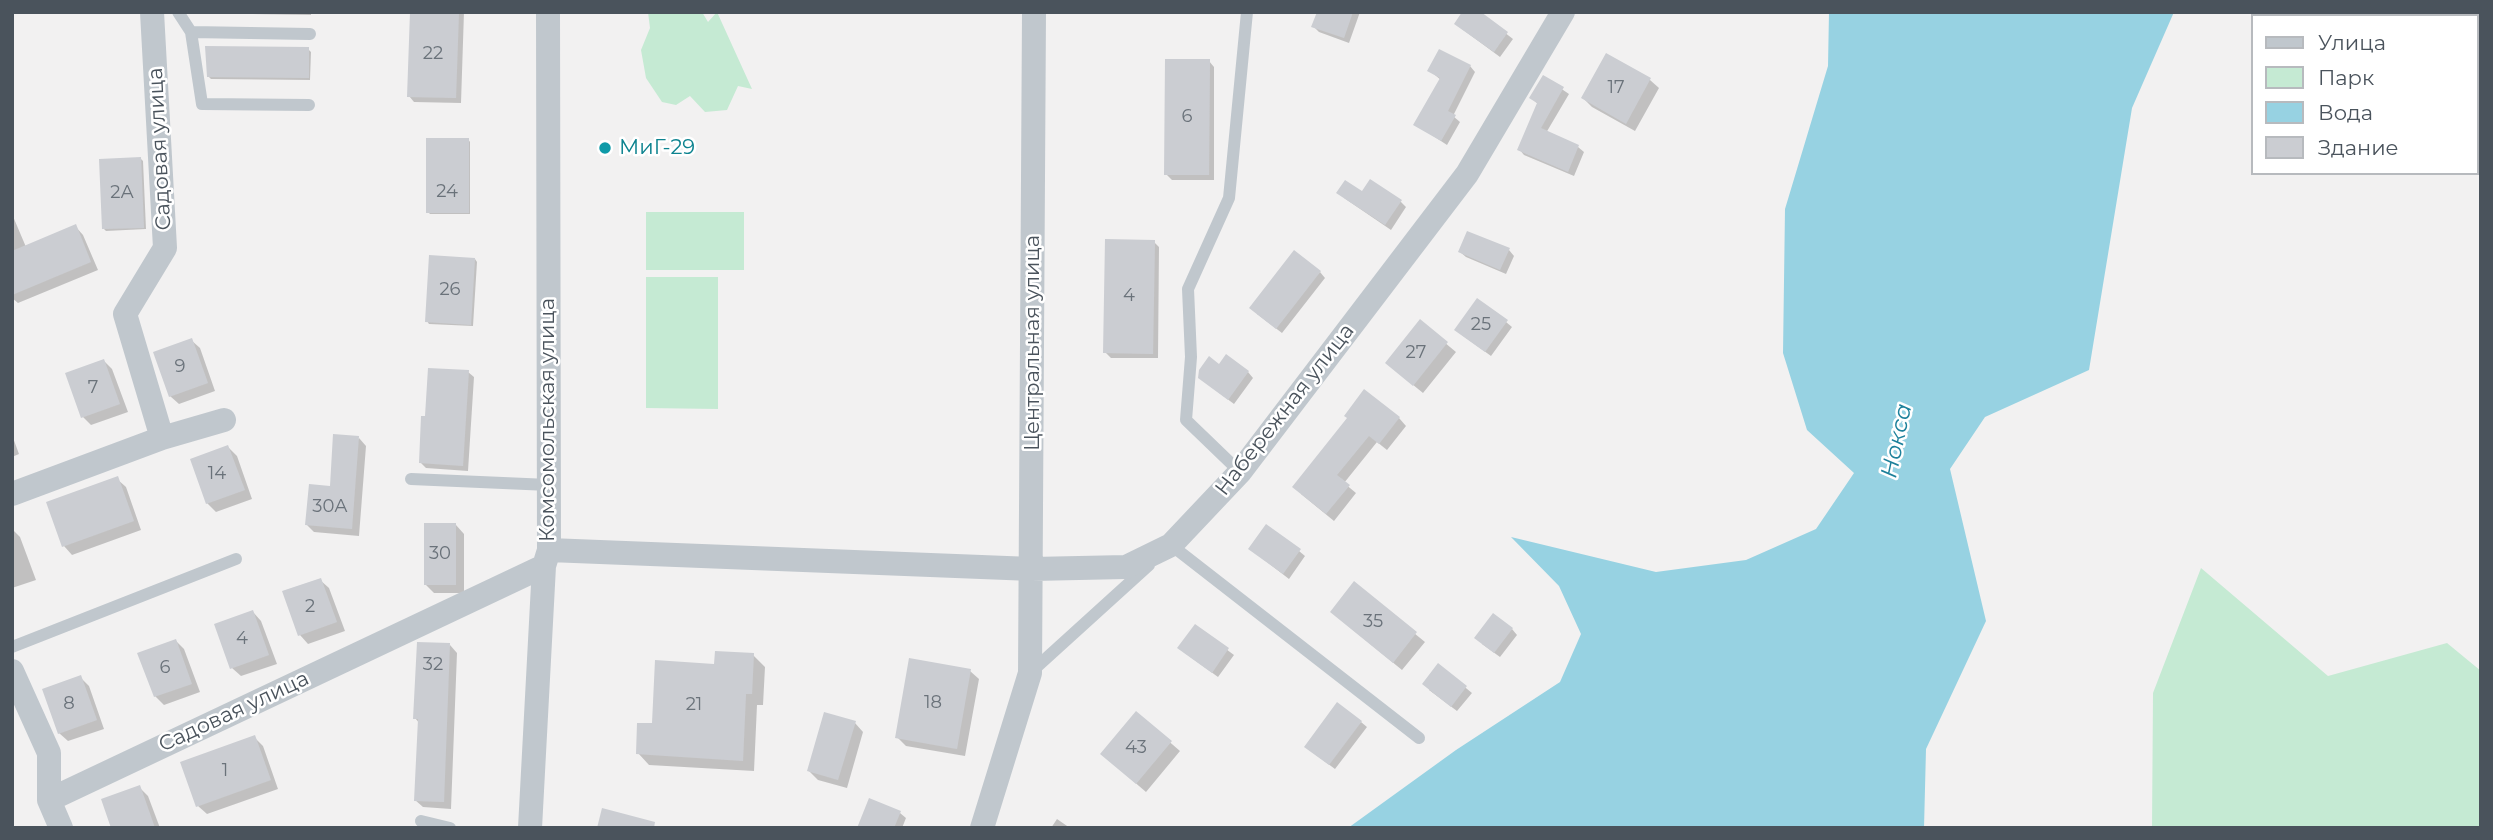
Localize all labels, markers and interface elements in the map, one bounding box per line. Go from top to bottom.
legend [2252,14,2479,175]
text: Улица [2318,30,2386,55]
house number: 22 [423,43,443,65]
text: Парк [2318,65,2374,90]
street label: Садовая улица [143,67,177,231]
house number: 17 [1607,77,1625,99]
text: Вода [2318,100,2373,125]
house number: 6 [1182,106,1192,128]
place label: МиГ-29 [619,135,695,161]
text: Здание [2318,135,2399,160]
marker: МиГ-29 [597,140,613,156]
house number: 24 [436,181,458,203]
house number: 2А [110,182,134,204]
street label: Центральная улица [1020,235,1046,451]
house number: 26 [439,279,461,301]
house number: 4 [1123,285,1135,307]
street label: Комсомольская улица [535,298,561,542]
house number: 25 [1471,314,1491,336]
street label: Набережная улица [1210,319,1360,501]
house number: 27 [1406,342,1426,364]
house number: 9 [175,356,185,378]
house number: 7 [88,377,98,399]
water label: Нокса [1876,401,1918,481]
house number: 14 [208,463,226,485]
house number: 30А [312,496,348,518]
house number: 30 [429,543,451,565]
house number: 2 [305,596,315,618]
house number: 35 [1363,611,1383,633]
house number: 4 [236,628,248,650]
house number: 32 [423,654,443,676]
house number: 6 [160,657,170,679]
street label: Садовая улица [155,666,313,758]
house number: 18 [924,692,942,714]
house number: 8 [63,693,75,715]
house number: 21 [686,694,702,716]
house number: 43 [1125,737,1147,759]
house number: 1 [222,760,228,782]

